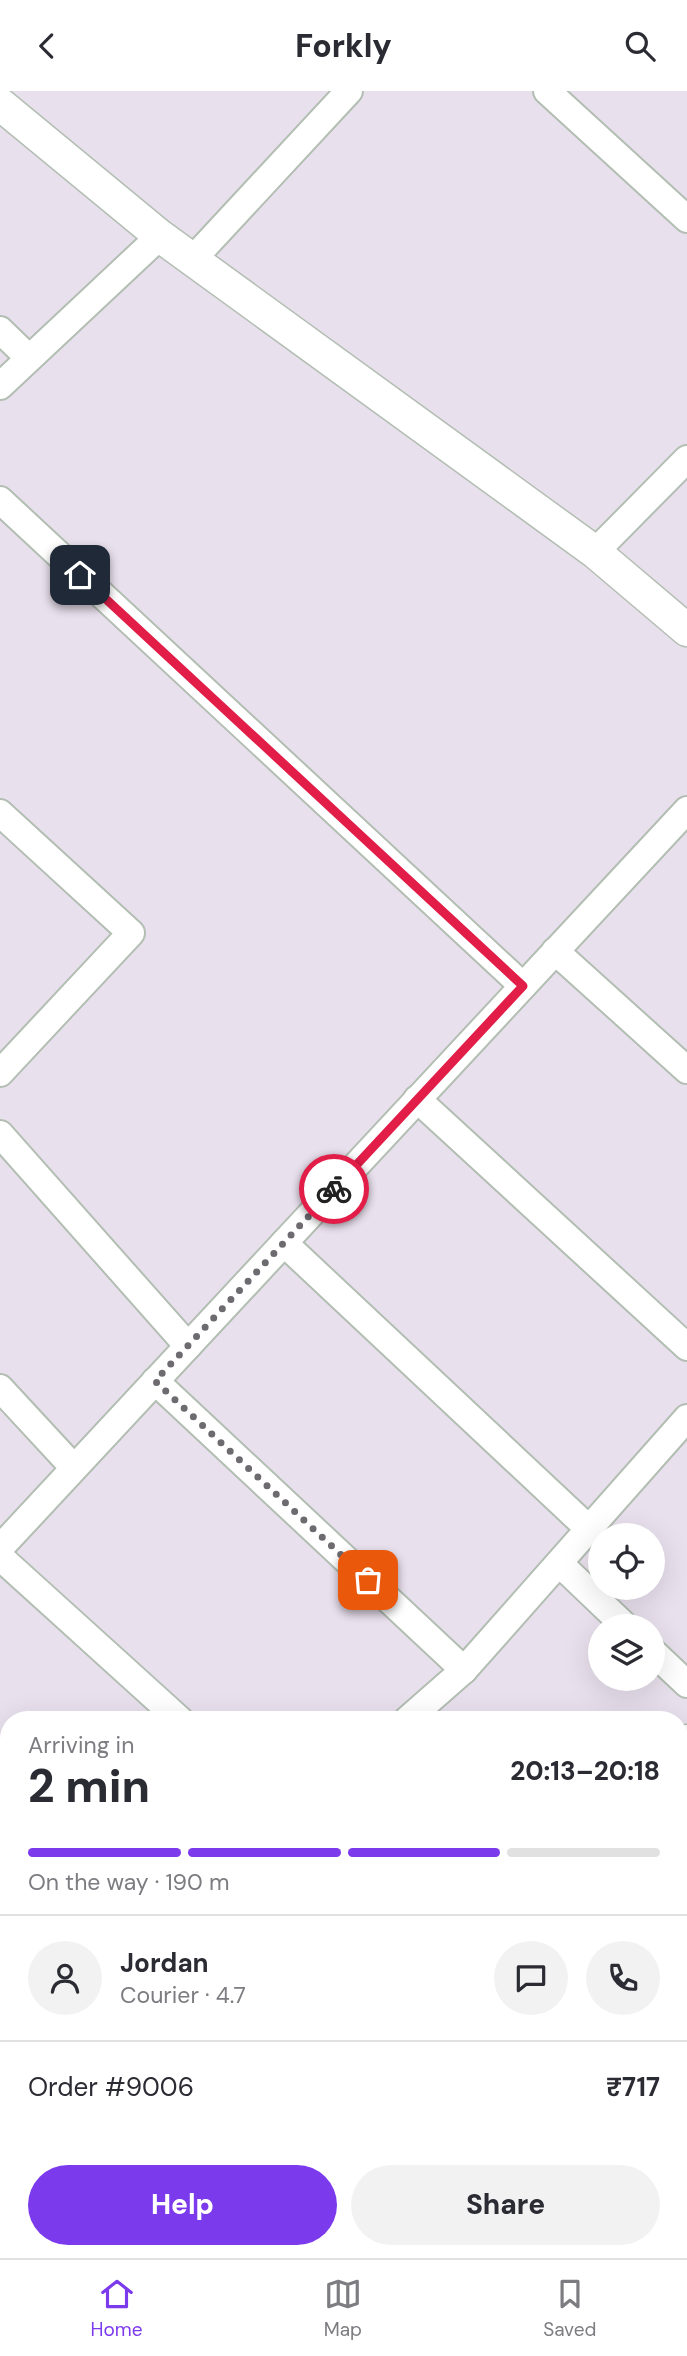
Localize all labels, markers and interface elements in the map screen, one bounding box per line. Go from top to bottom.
text: Forkly [295,25,392,67]
icon: back [28,27,66,65]
icon: search [621,27,659,65]
pin [50,545,110,605]
icon: home [61,556,99,594]
courier [299,1154,369,1224]
icon: bike [315,1170,353,1208]
map controls [588,1523,665,1691]
button: locate [588,1523,665,1600]
pin [338,1550,398,1610]
icon: bag [349,1561,387,1599]
button: layers [588,1614,665,1691]
text: Arriving in [28,1730,134,1760]
text: 20:13–20:18 [510,1754,660,1788]
text: 2 min [28,1756,150,1816]
text: On the way · 190 m [28,1867,229,1897]
button: person [28,1941,102,2015]
button: chat [494,1941,568,2015]
button: phone [586,1941,660,2015]
text: Jordan [120,1946,209,1980]
text: Courier · 4.7 [120,1980,246,2010]
text: Order #9006 [28,2070,194,2104]
text: ₹717 [606,2070,660,2104]
button: Help [28,2165,337,2245]
button: Share [351,2165,660,2245]
tab: Home [91,2275,143,2342]
tab: Map [324,2275,362,2342]
tab: Saved [543,2275,596,2342]

